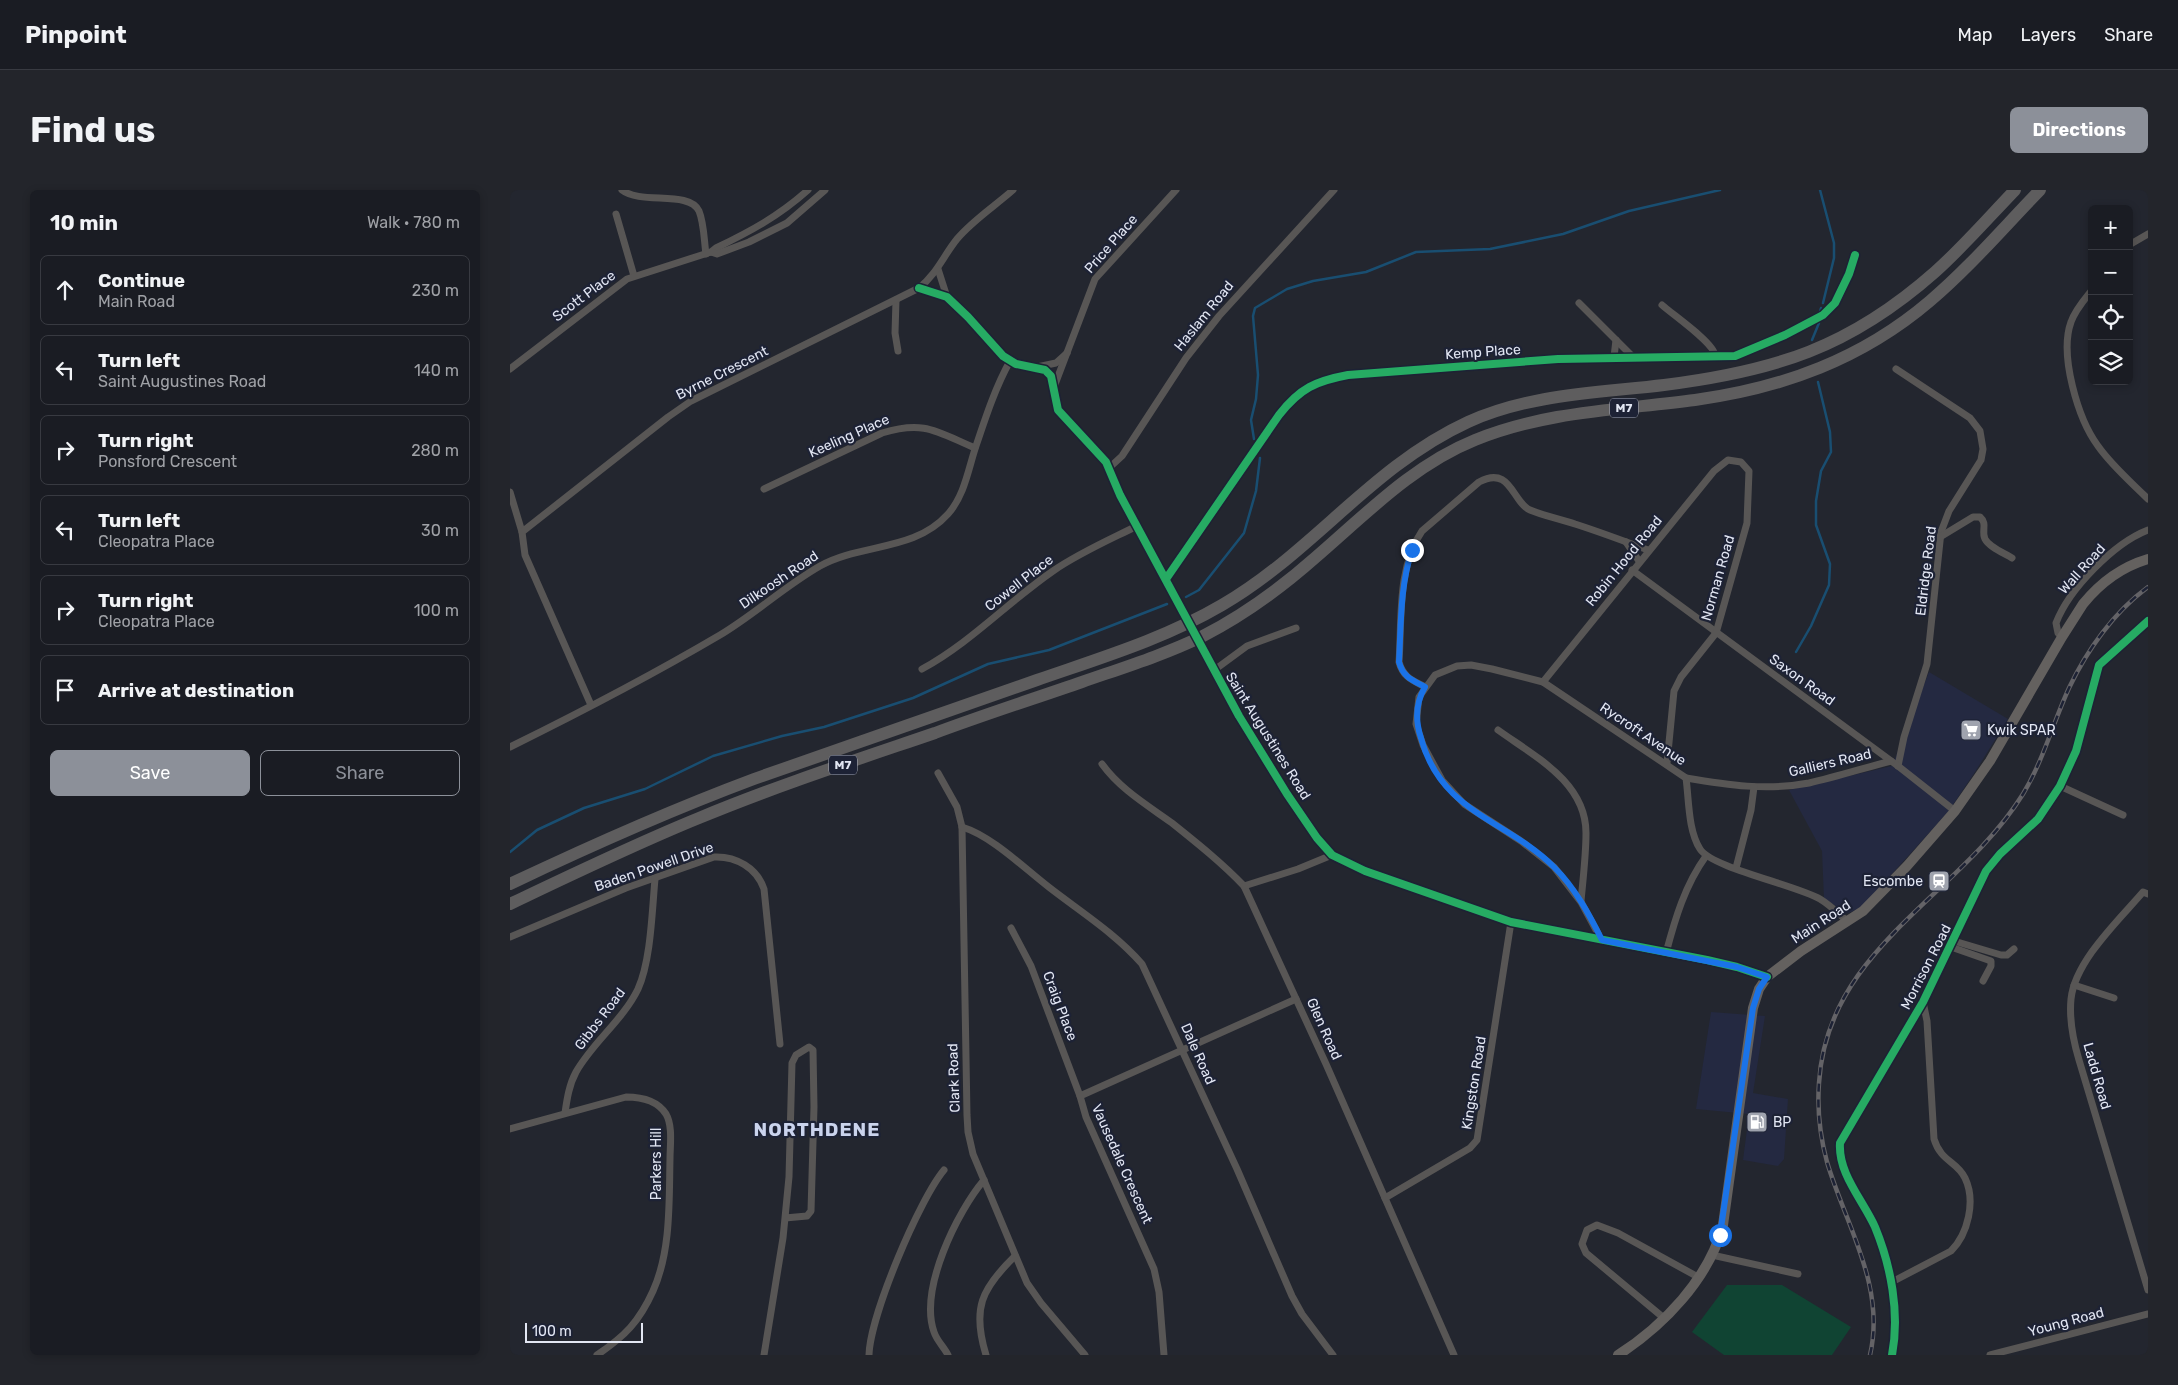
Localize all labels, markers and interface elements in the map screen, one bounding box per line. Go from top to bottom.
text: Pinpoint [25,21,127,49]
text: Map [1958,24,1993,46]
text: Layers [2021,24,2076,46]
text: Share [2104,24,2153,46]
button: Directions [2010,107,2148,153]
text: Find us [30,109,155,151]
map controls [2088,205,2133,385]
button: + [2088,205,2133,250]
text: 10 min [50,210,118,235]
street label: Price Place [1081,211,1141,277]
text: Walk · 780 m [367,213,460,232]
button: − [2088,250,2133,295]
street label: Scott Place [549,267,619,325]
text: Continue [98,269,185,292]
icon: ahead [51,276,79,304]
street label: Haslam Road [1171,278,1237,354]
text: 230 m [412,281,459,300]
text: Main Road [98,292,175,311]
button: locate [2088,295,2133,340]
button: layers [2088,340,2133,385]
street label: Kemp Place [1445,341,1522,363]
street label: Byrne Crescent [673,342,771,404]
text: Turn left [98,349,180,372]
icon: left [51,356,79,384]
text: 140 m [414,361,459,380]
text: Saint Augustines Road [98,372,266,391]
road number: M7 [1610,398,1638,418]
street label: Keeling Place [806,411,892,461]
text: Turn right [98,429,193,452]
icon: right [51,436,79,464]
text: 280 m [411,441,459,460]
text: Ponsford Crescent [98,452,237,471]
text: Turn left [98,509,180,532]
street label: Robin Hood Road [1582,512,1666,610]
icon: left [51,516,79,544]
text: 30 m [421,521,459,540]
street label: Eldridge Road [1912,525,1940,617]
text: Cleopatra Place [98,532,215,551]
street label: Norman Road [1698,533,1738,623]
route end [1401,539,1424,562]
street label: Wall Road [2055,540,2109,598]
street label: Dilkoosh Road [736,547,822,613]
street label: Cowell Place [981,551,1057,615]
text: Turn right [98,589,193,612]
icon: right [51,596,79,624]
text: 100 m [414,601,459,620]
text: Cleopatra Place [98,612,215,631]
street label: Saxon Road [1766,651,1838,709]
street label: Saint Augustines Road [1222,669,1314,803]
icon: arrive [51,676,79,704]
text: Arrive at destination [98,679,294,702]
street label: Rycroft Avenue [1597,699,1690,769]
supermarket icon: Kwik SPAR [1959,718,1983,742]
place label: Kwik SPAR [1987,722,2056,739]
street label: Galliers Road [1787,745,1873,781]
button: Save [50,750,250,796]
button: Share [260,750,460,796]
road number: M7 [829,756,857,774]
street label: Baden Powell Drive [592,839,716,895]
station icon: Escombe [1927,869,1951,893]
place label: Escombe [1863,873,1923,890]
street label: Main Road [1788,897,1854,947]
street label: Morrison Road [1897,922,1955,1012]
street label: Craig Place [1039,969,1081,1043]
street label: Gibbs Road [571,985,629,1053]
street label: Glen Road [1303,995,1345,1063]
street label: Dale Road [1177,1021,1219,1087]
street label: Kingston Road [1458,1035,1490,1131]
street label: Ladd Road [2079,1041,2115,1111]
street label: Clark Road [944,1043,964,1113]
street label: Vausedale Crescent [1088,1102,1156,1227]
fuel station icon: BP [1745,1110,1769,1134]
place label: BP [1773,1114,1791,1131]
district label: NORTHDENE [754,1118,880,1141]
street label: Parkers Hill [648,1128,665,1200]
route start [1709,1224,1732,1247]
street label: Young Road [2026,1304,2106,1340]
scale bar [525,1320,642,1343]
text: 100 m [532,1323,572,1340]

